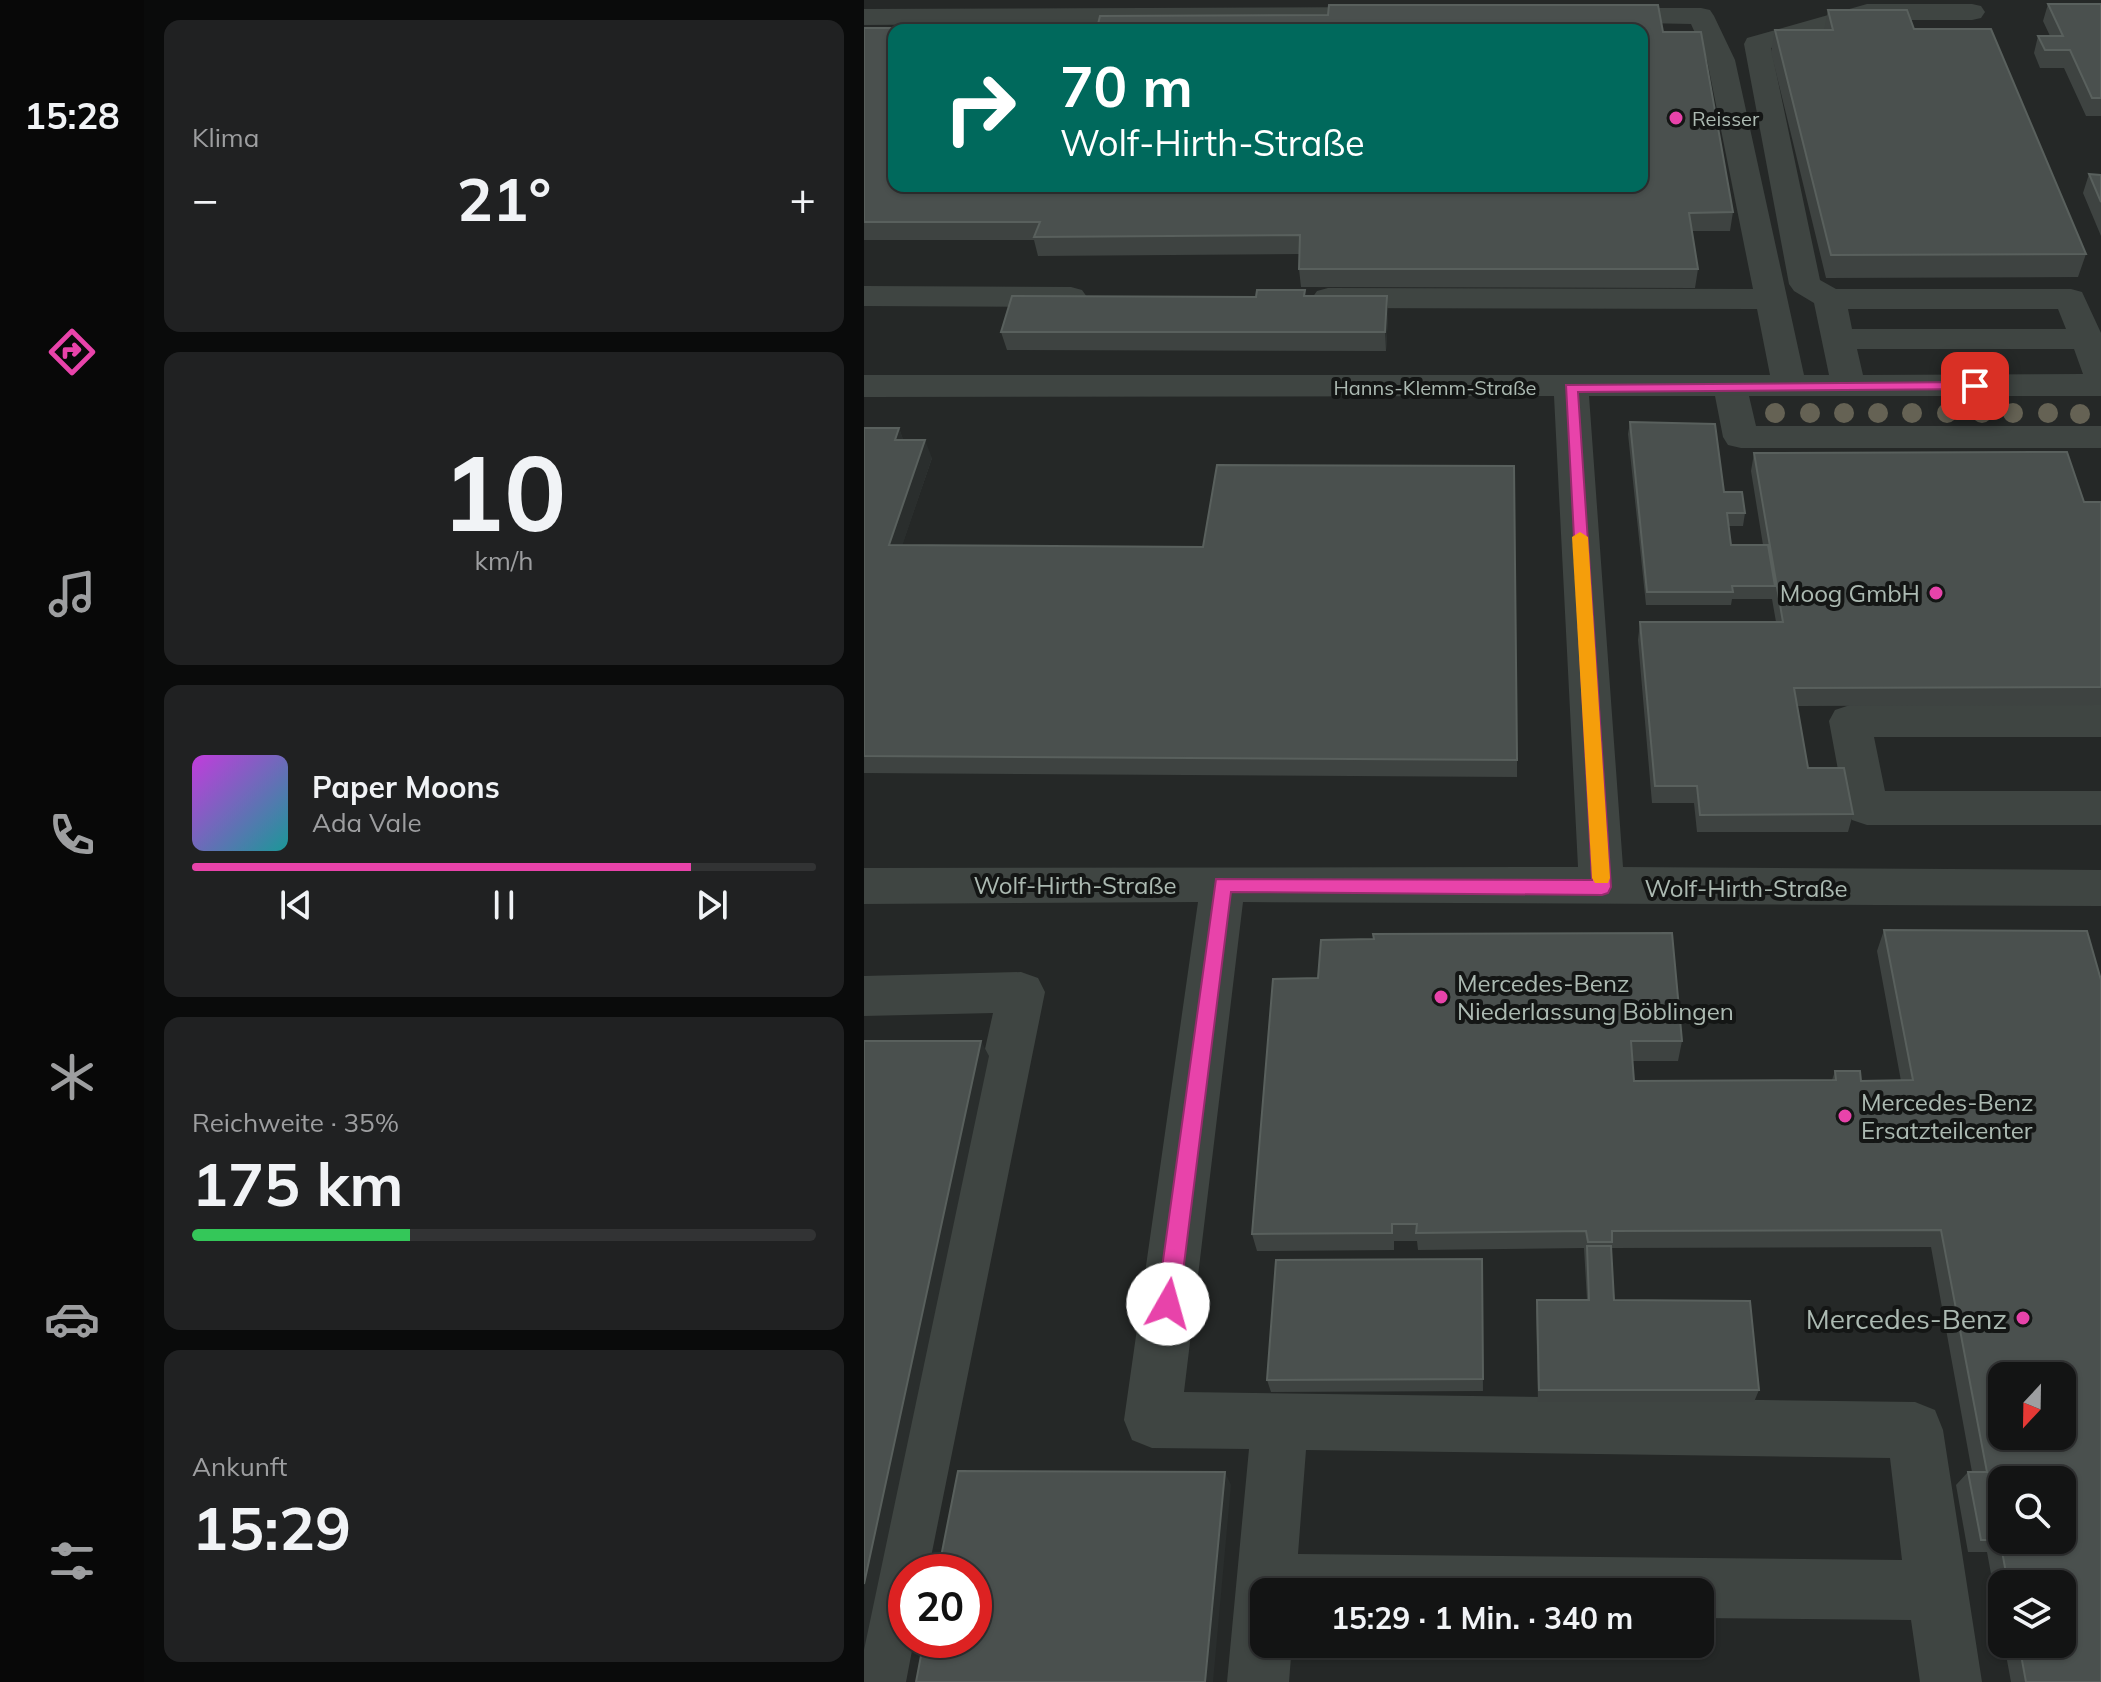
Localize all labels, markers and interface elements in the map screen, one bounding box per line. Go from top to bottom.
text: 70 m [1060,51,1193,121]
icon: right [928,56,1032,160]
text: 15:28 [24,93,120,138]
place label: Reisser [1692,106,1760,131]
marker: Reisser [1667,109,1685,127]
text: Wolf-Hirth-Straße [1060,120,1365,165]
text: Klima [192,121,259,154]
text: 21° [457,161,551,236]
text: − [192,171,218,226]
text: + [790,171,816,226]
icon: directions [44,324,100,380]
pin [1941,352,2009,420]
icon: arrive [1953,364,1997,408]
street label: Hanns-Klemm-Straße [1334,375,1536,400]
text: 10 [442,426,566,557]
text: km/h [475,544,533,577]
icon: music [44,566,100,622]
place label: Moog GmbH [1780,578,1920,608]
marker: Moog GmbH [1927,584,1945,602]
text: Paper Moons [312,768,500,806]
text: Ada Vale [312,806,422,839]
icon: phone [44,807,100,863]
street label: Wolf-Hirth-Straße [973,870,1177,900]
street label: Wolf-Hirth-Straße [1644,873,1848,903]
icon: previous [274,883,318,927]
icon: pause [482,883,526,927]
icon: next [690,883,734,927]
place label: Mercedes-Benz Niederlassung Böblingen [1457,968,1734,1026]
marker: Mercedes-Benz Niederlassung Böblingen [1432,988,1450,1006]
icon: climate [44,1049,100,1105]
place label: Mercedes-Benz Ersatzteilcenter [1861,1087,2033,1145]
text: Reichweite · 35% [192,1106,399,1139]
marker: Mercedes-Benz Ersatzteilcenter [1836,1107,1854,1125]
text: 175 km [192,1146,404,1221]
position arrow [1126,1262,1210,1346]
icon: car [44,1291,100,1347]
place label: Mercedes-Benz [1806,1301,2007,1336]
marker: Mercedes-Benz [2014,1309,2032,1327]
north arrow [1988,1362,2076,1450]
map controls [1988,1362,2076,1658]
text: Ankunft [192,1450,287,1483]
button: search [1988,1466,2076,1554]
text: 15:29 [192,1490,351,1565]
icon: filters [44,1533,100,1589]
speed limit sign: 20 [888,1554,992,1658]
button: layers [1988,1570,2076,1658]
text: 15:29 · 1 Min. · 340 m [1331,1599,1633,1637]

